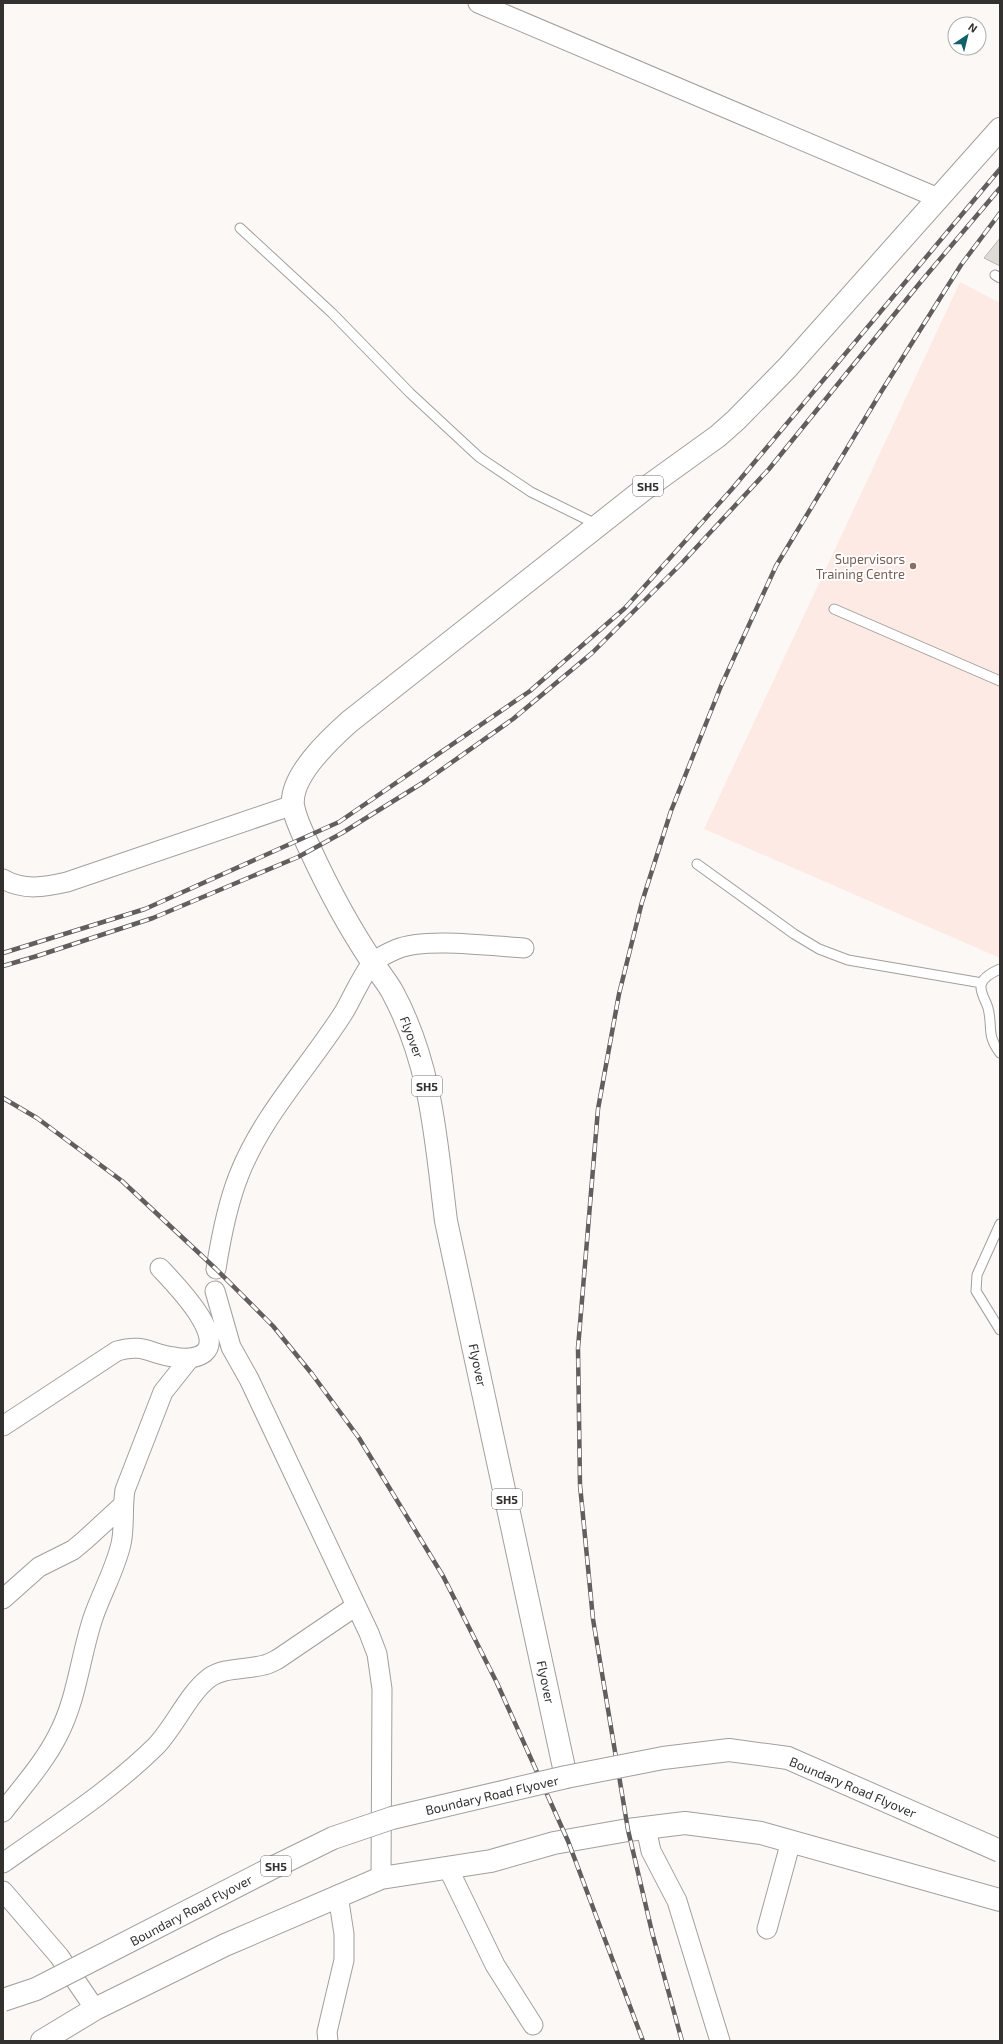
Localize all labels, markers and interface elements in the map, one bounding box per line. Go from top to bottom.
north arrow [947,16,987,56]
text: N [966,20,980,35]
road number: SH5 [633,476,663,496]
place label: Supervisors Training Centre [816,551,905,582]
marker: Supervisors Training Centre [908,561,918,571]
street label: Flyover [397,1014,427,1060]
road number: SH5 [412,1076,442,1096]
street label: Flyover [466,1342,490,1388]
road number: SH5 [492,1489,522,1509]
street label: Flyover [534,1659,558,1705]
street label: Boundary Road Flyover [787,1753,919,1821]
street label: Boundary Road Flyover [424,1772,560,1818]
road number: SH5 [261,1856,291,1876]
street label: Boundary Road Flyover [127,1871,255,1949]

